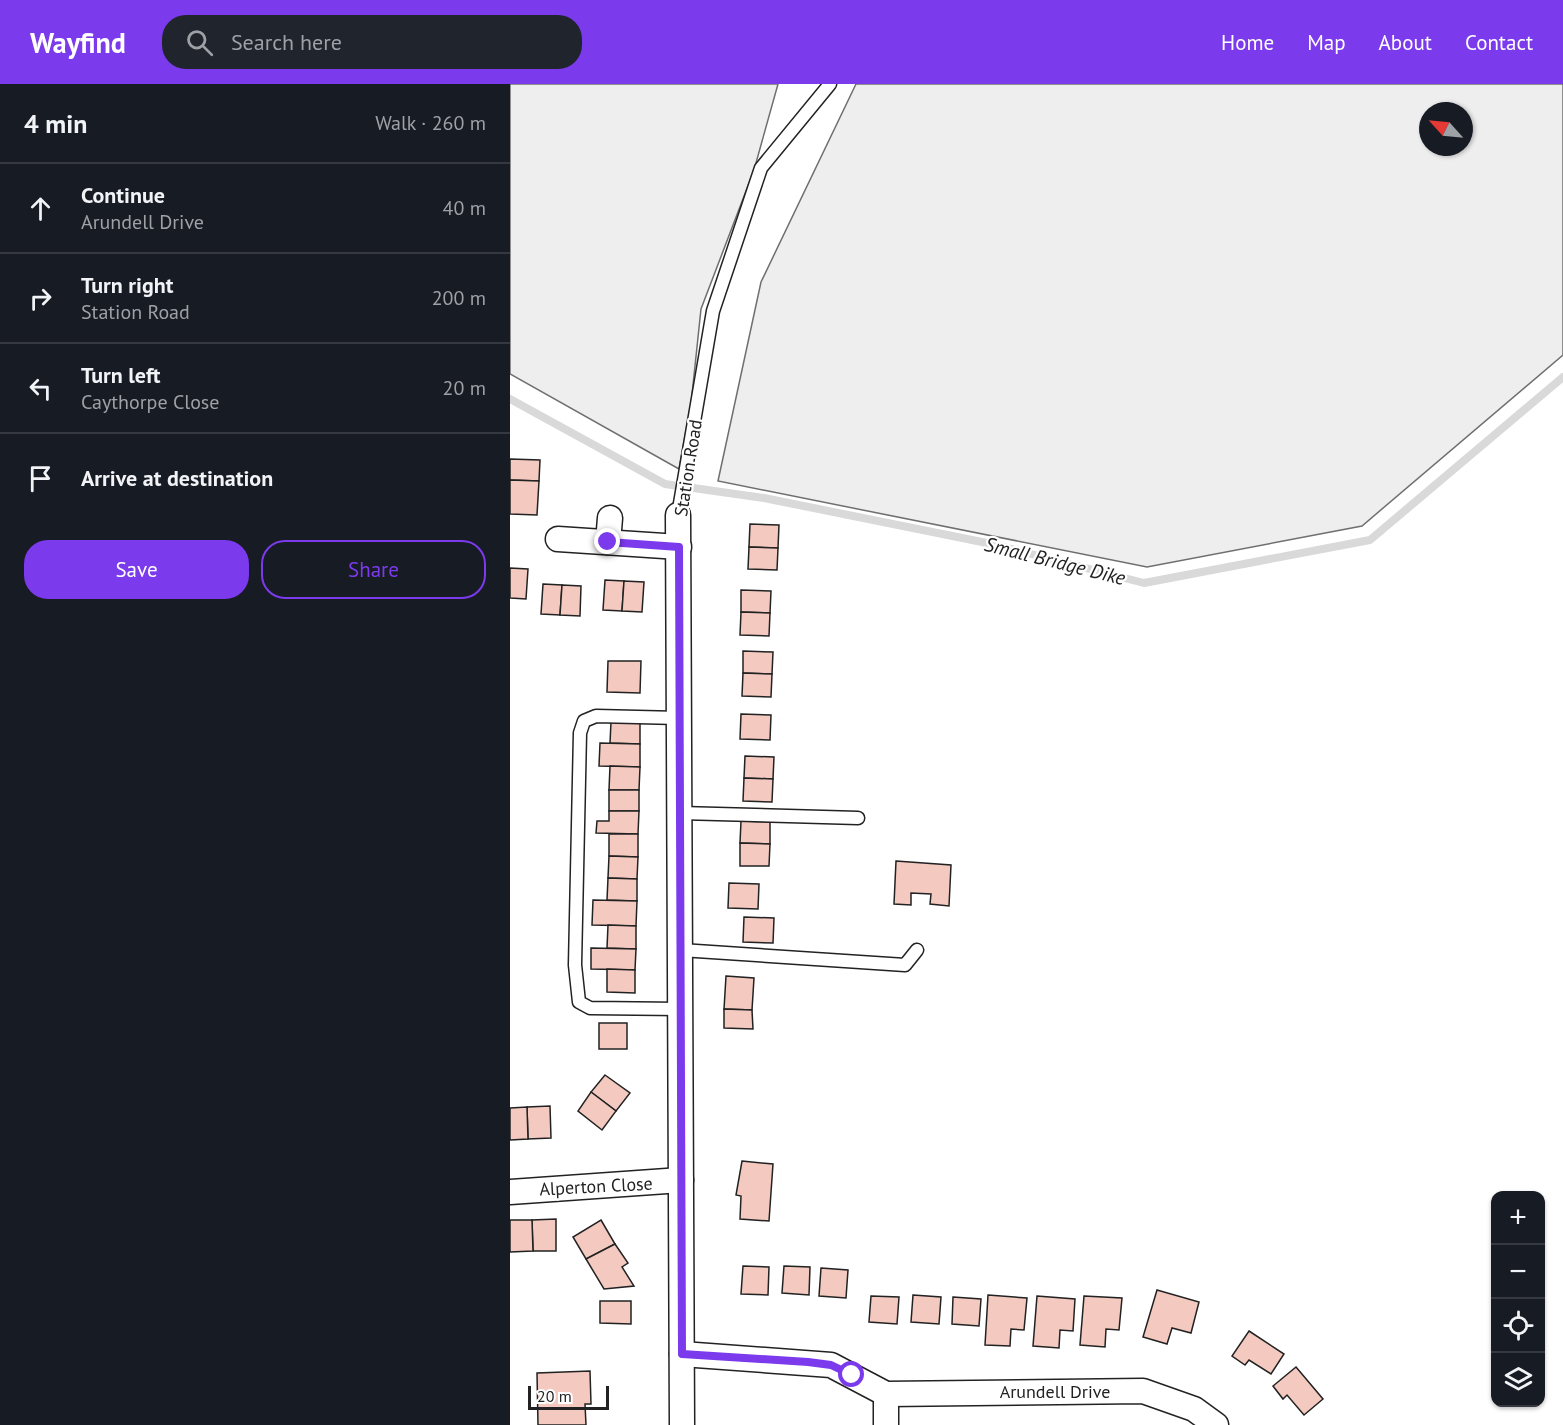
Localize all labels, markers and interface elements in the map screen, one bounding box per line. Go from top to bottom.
search box [162,15,582,69]
text: Wayfind [30,24,126,61]
icon: search [183,26,216,59]
text: Search here [231,28,342,56]
text: Home [1221,29,1274,56]
text: Map [1307,29,1346,56]
text: About [1379,29,1432,56]
text: Contact [1465,29,1533,56]
north arrow [1419,102,1473,156]
text: 4 min [24,107,87,140]
text: Walk · 260 m [375,110,486,136]
text: Continue [81,181,165,209]
icon: ahead [24,192,57,225]
text: 40 m [443,195,486,221]
text: Arundell Drive [81,209,204,235]
text: Turn right [81,271,173,299]
icon: right [24,282,57,315]
text: 200 m [432,285,486,311]
text: Station Road [81,299,190,325]
text: Turn left [81,361,161,389]
icon: left [24,372,57,405]
text: 20 m [443,375,486,401]
text: Caythorpe Close [81,389,219,415]
street label: Station Road [669,418,707,518]
icon: arrive [24,462,57,495]
text: Arrive at destination [81,464,273,492]
route end [594,528,620,554]
water label: Small Bridge Dike [982,531,1129,591]
button: Save [24,540,249,599]
button: Share [261,540,486,599]
street label: Alperton Close [539,1172,653,1200]
map controls [1491,1191,1545,1407]
button: + [1491,1191,1545,1245]
button: − [1491,1245,1545,1299]
button: locate [1491,1299,1545,1353]
button: layers [1491,1353,1545,1407]
route start [838,1361,864,1387]
street label: Arundell Drive [1000,1380,1110,1403]
scale bar [528,1383,609,1410]
text: 20 m [537,1386,572,1406]

